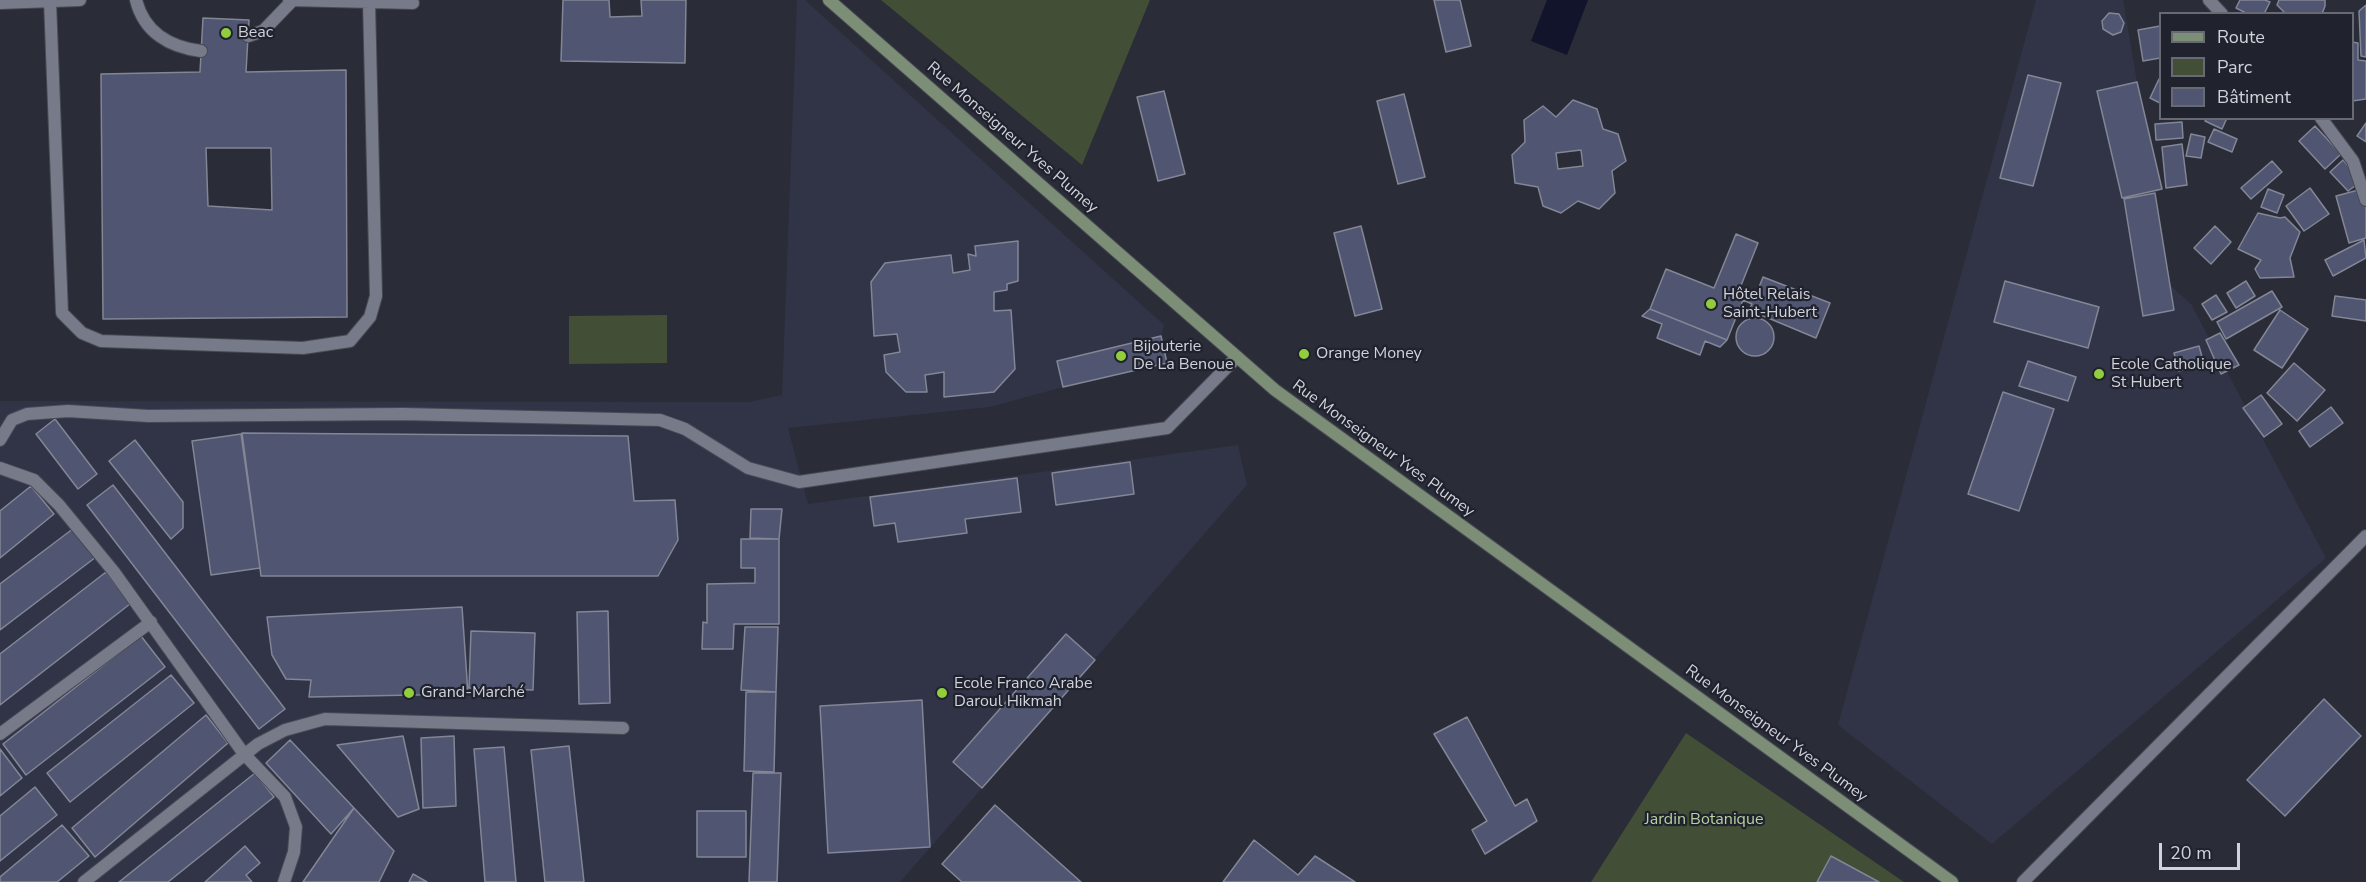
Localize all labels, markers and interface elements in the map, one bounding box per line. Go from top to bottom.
legend [2159,12,2354,120]
place label: Beac [238,23,273,43]
text: Route [2217,25,2265,49]
marker: Beac [219,26,233,40]
text: Parc [2217,55,2252,79]
street label: Rue Monseigneur Yves Plumey [922,58,1102,218]
text: Bâtiment [2217,85,2291,109]
place label: Hôtel Relais Saint-Hubert [1723,285,1817,323]
marker: Hôtel Relais Saint-Hubert [1704,297,1718,311]
place label: Bijouterie De La Benoue [1133,337,1234,375]
place label: Orange Money [1316,344,1422,364]
marker: Orange Money [1297,347,1311,361]
marker: Bijouterie De La Benoue [1114,349,1128,363]
place label: Ecole Catholique St Hubert [2111,355,2232,393]
marker: Ecole Catholique St Hubert [2092,367,2106,381]
street label: Rue Monseigneur Yves Plumey [1288,376,1478,522]
street label: Rue Monseigneur Yves Plumey [1681,661,1871,807]
place label: Ecole Franco Arabe Daroul Hikmah [954,674,1092,712]
place label: Grand-Marché [421,683,525,703]
marker: Grand-Marché [402,686,416,700]
marker: Ecole Franco Arabe Daroul Hikmah [935,686,949,700]
park label: Jardin Botanique [1645,810,1763,830]
scale bar [2162,831,2243,869]
text: 20 m [2170,841,2212,865]

